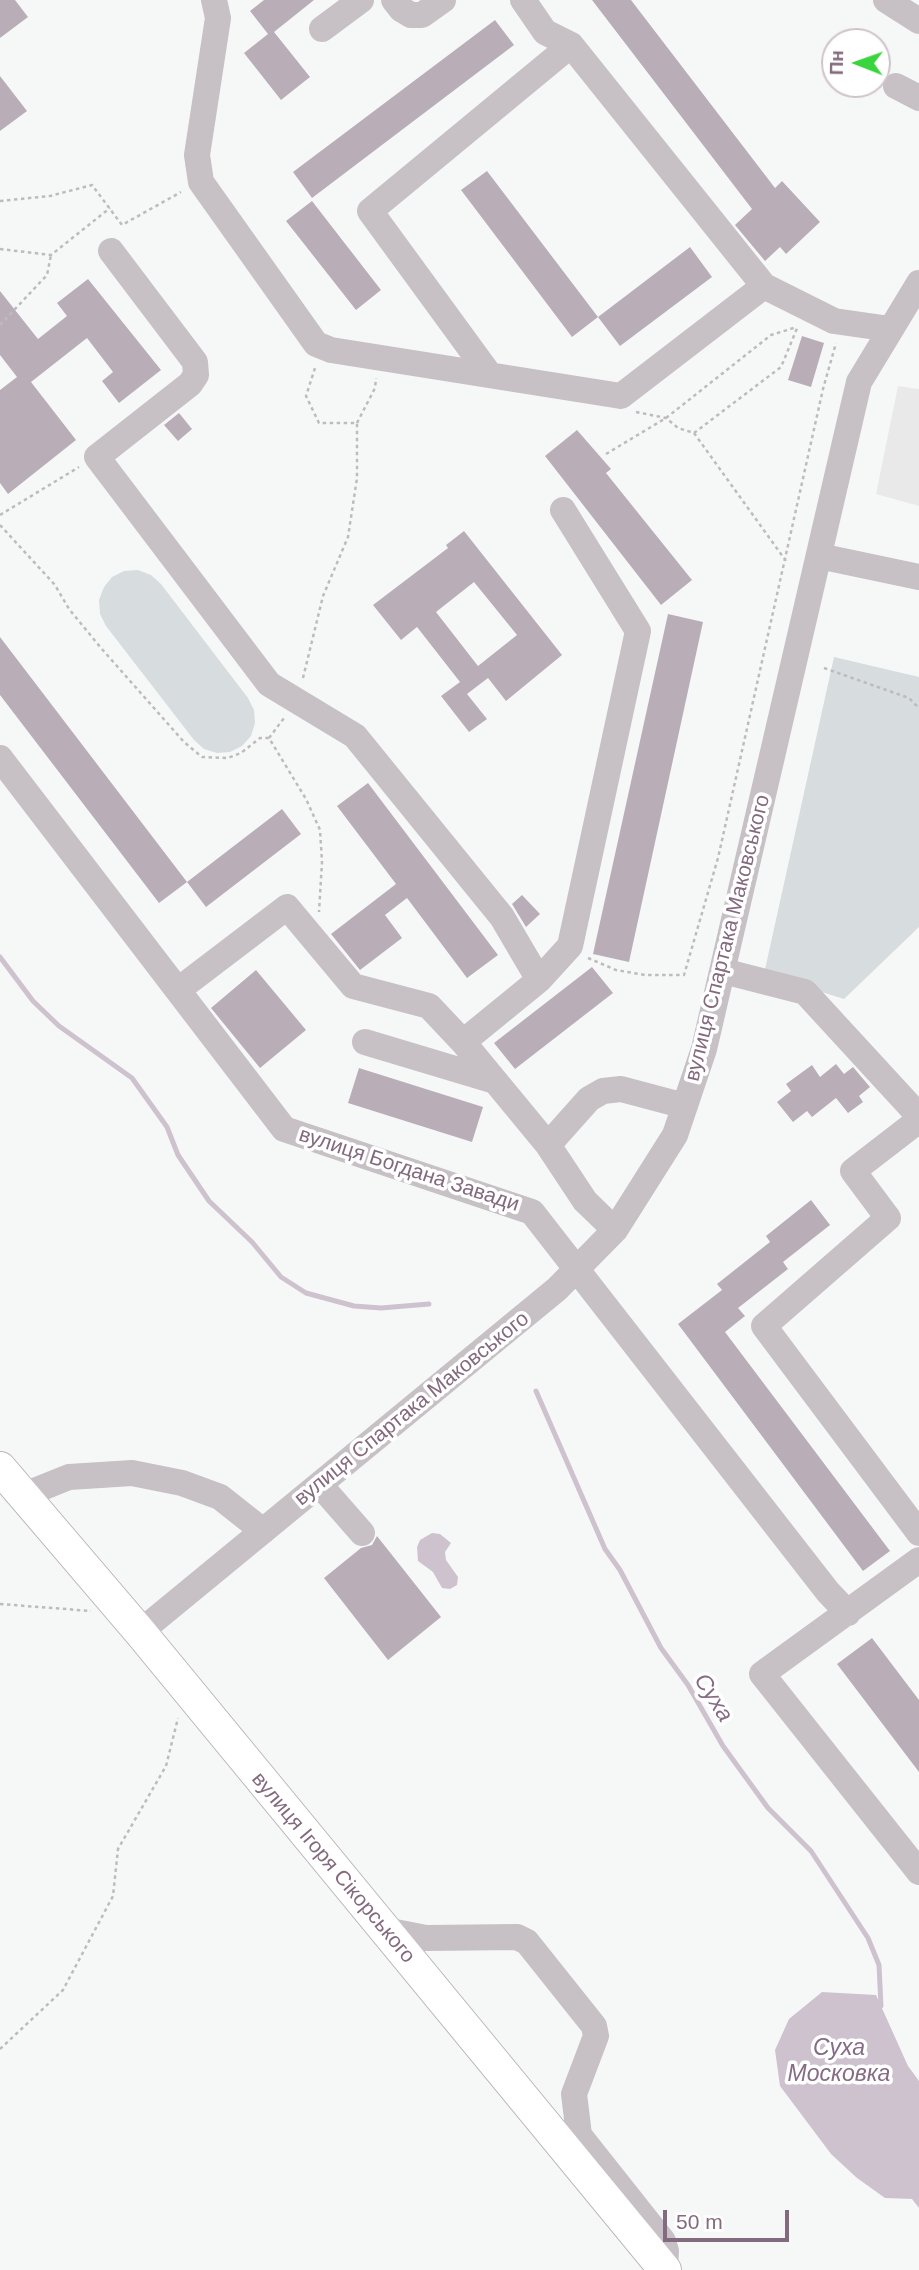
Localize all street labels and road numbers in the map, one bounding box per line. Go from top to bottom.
street label: вулиця Спартака Маковського [680,792,776,1084]
street label: вулиця Богдана Завади [296,1122,522,1218]
street label: вулиця Спартака Маковського [290,1307,534,1511]
street label: вулиця Ігоря Сікорського [246,1767,420,1969]

